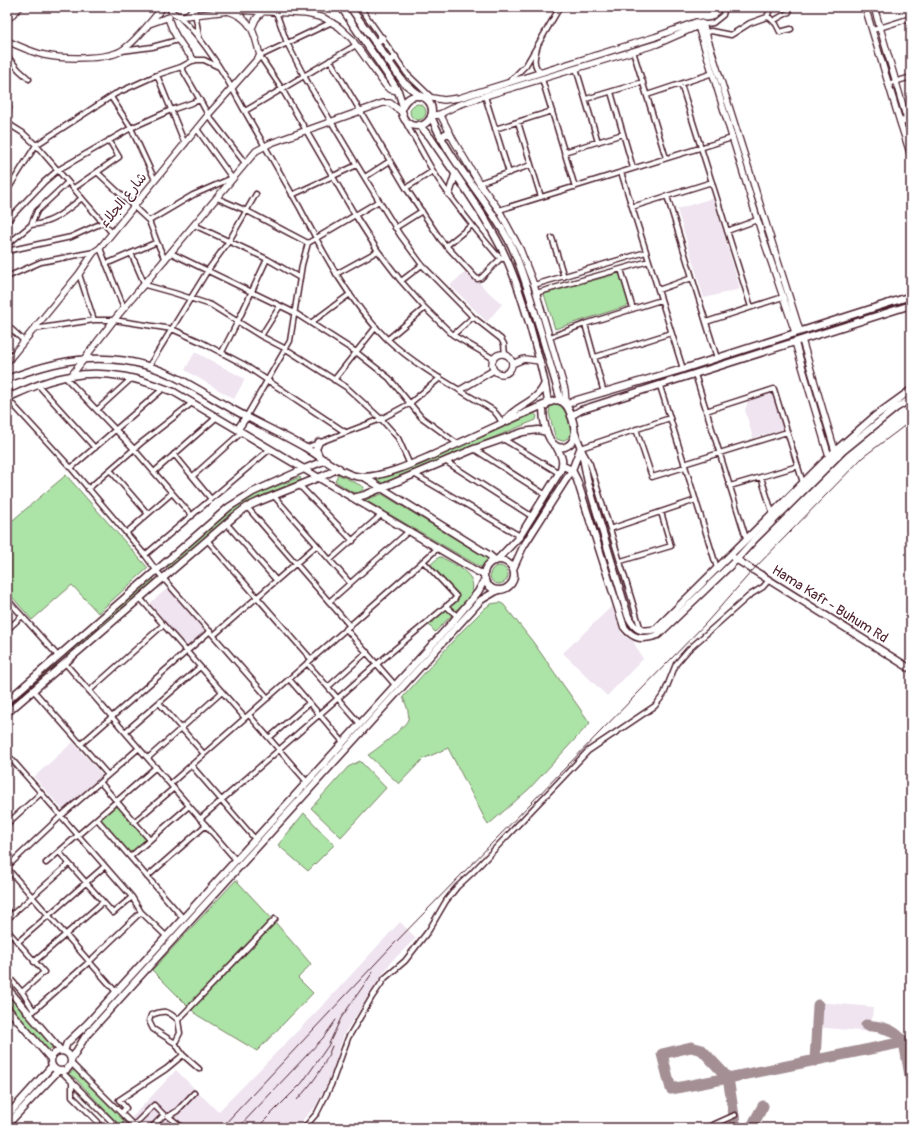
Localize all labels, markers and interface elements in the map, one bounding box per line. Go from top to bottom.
street label: شارع الجلاء [96,169,151,232]
street label: Hama Kafr - Buhum Rd [769,561,891,647]

